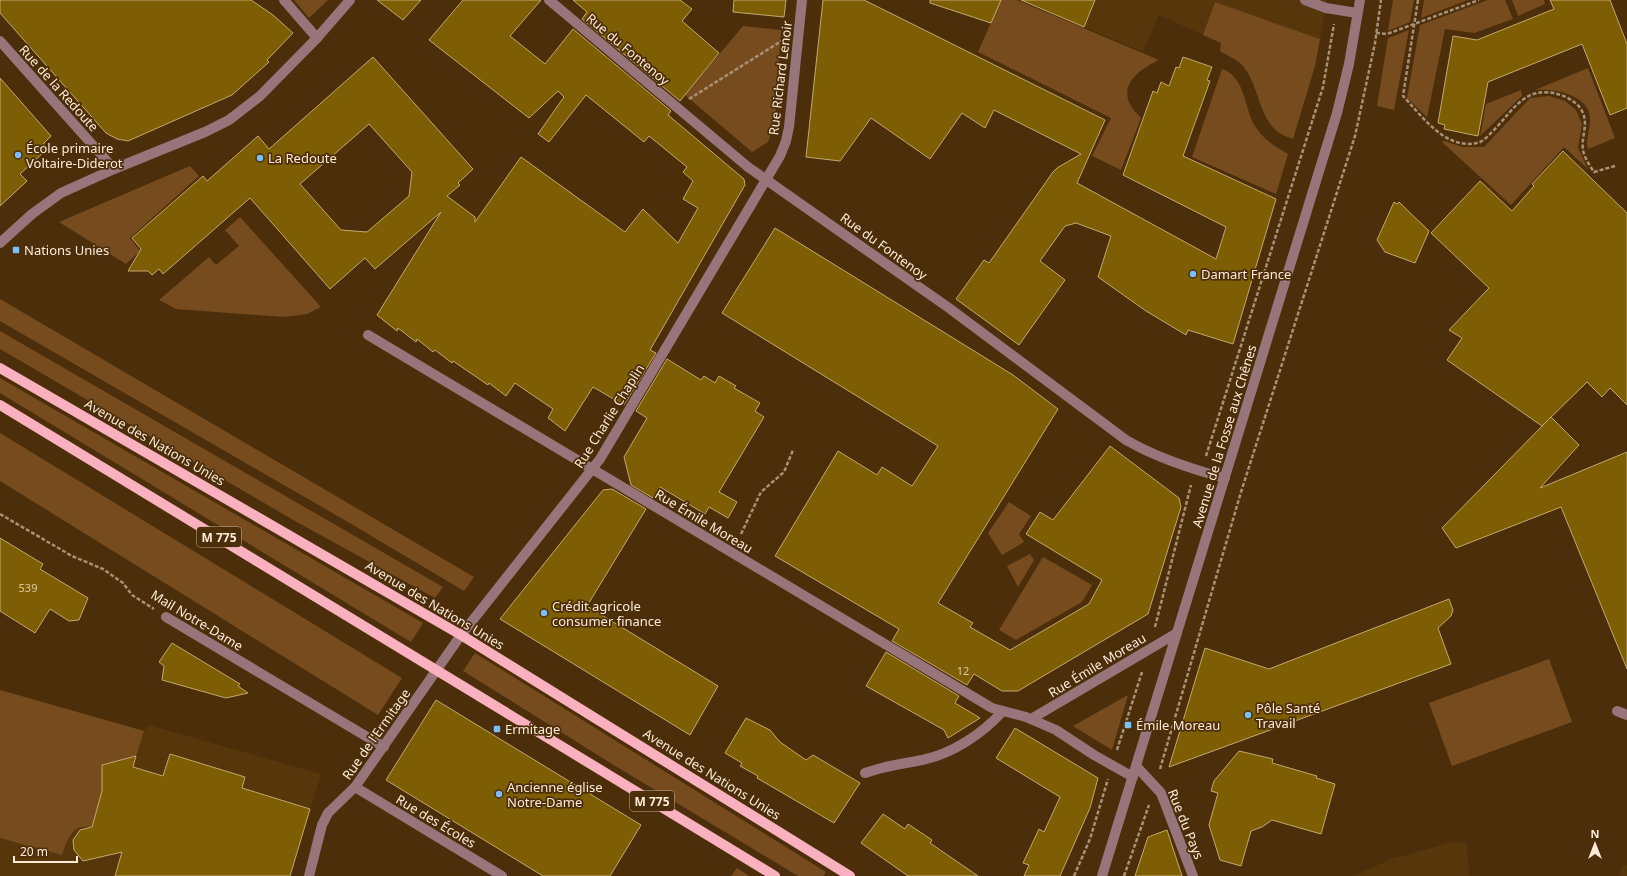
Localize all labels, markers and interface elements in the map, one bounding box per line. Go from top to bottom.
street label: Rue du Fontenoy [583,9,674,89]
street label: Rue Richard Lenoir [764,19,796,136]
street label: Rue de la Redoute [15,41,103,135]
place label: École primaire Voltaire-Diderot [26,139,123,172]
place label: La Redoute [268,149,337,167]
marker: École primaire Voltaire-Diderot [13,150,23,160]
marker: La Redoute [255,153,265,163]
street label: Rue du Fontenoy [837,208,931,284]
place label: Nations Unies [24,241,109,259]
marker: Nations Unies [11,245,21,255]
place label: Damart France [1201,265,1291,283]
marker: Damart France [1188,269,1198,279]
street label: Avenue de la Fosse aux Chênes [1188,342,1260,530]
street label: Rue Charlie Chaplin [570,361,648,471]
street label: Avenue des Nations Unies [82,394,228,490]
street label: Rue Émile Moreau [652,485,756,557]
road number: M 775 [197,527,241,547]
street label: Avenue des Nations Unies [362,556,508,654]
house number: 539 [19,580,37,595]
street label: Mail Notre-Dame [148,585,246,655]
place label: Crédit agricole consumer finance [552,597,661,630]
marker: Crédit agricole consumer finance [539,608,549,618]
street label: Rue Émile Moreau [1045,629,1149,701]
house number: 12 [957,663,969,678]
street label: Rue de l'Ermitage [338,685,414,783]
place label: Pôle Santé Travail [1256,699,1320,732]
marker: Pôle Santé Travail [1243,710,1253,720]
place label: Émile Moreau [1136,716,1220,734]
place label: Ermitage [505,720,560,738]
marker: Émile Moreau [1123,720,1133,730]
marker: Ermitage [492,724,502,734]
street label: Avenue des Nations Unies [640,724,784,824]
place label: Ancienne église Notre-Dame [507,778,603,811]
street label: Rue du Pays [1164,786,1208,862]
marker: Ancienne église Notre-Dame [494,789,504,799]
street label: Rue des Écoles [393,790,479,852]
road number: M 775 [630,791,674,811]
north arrow [1575,824,1615,864]
text: N [1591,826,1599,841]
scale bar [14,838,77,864]
text: 20 m [20,843,48,860]

